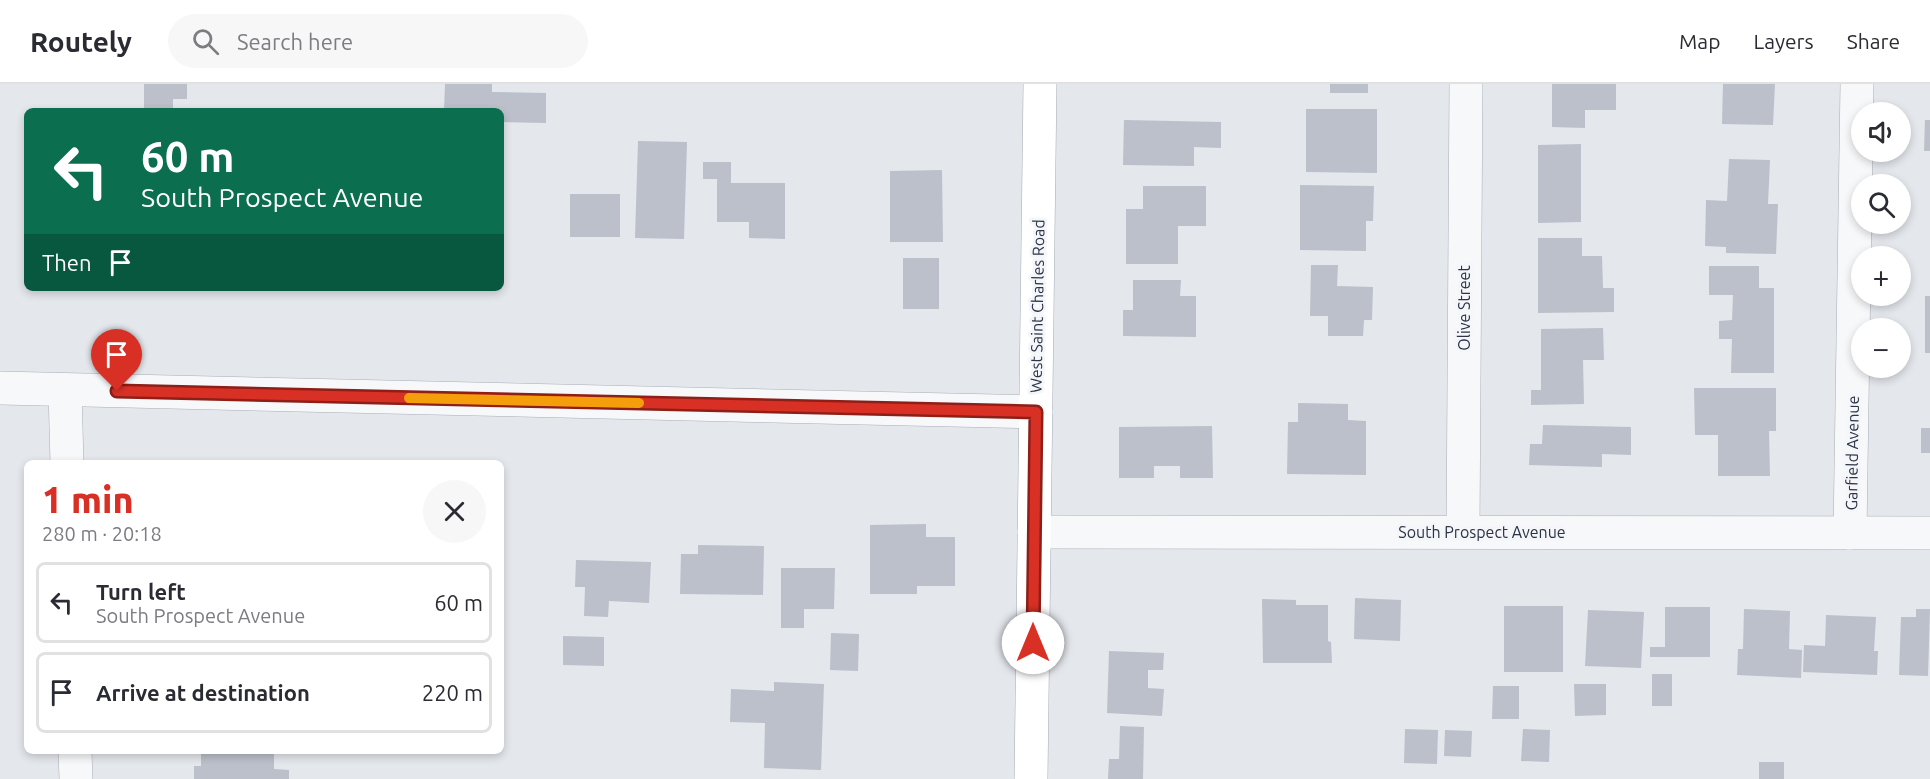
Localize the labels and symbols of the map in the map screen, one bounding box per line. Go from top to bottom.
street label: West Saint Charles Road [1026,219,1048,393]
street label: Olive Street [1455,265,1473,351]
pin [91,329,142,391]
street label: Garfield Avenue [1842,395,1862,511]
street label: South Prospect Avenue [1398,523,1566,541]
position arrow [1001,611,1065,675]

